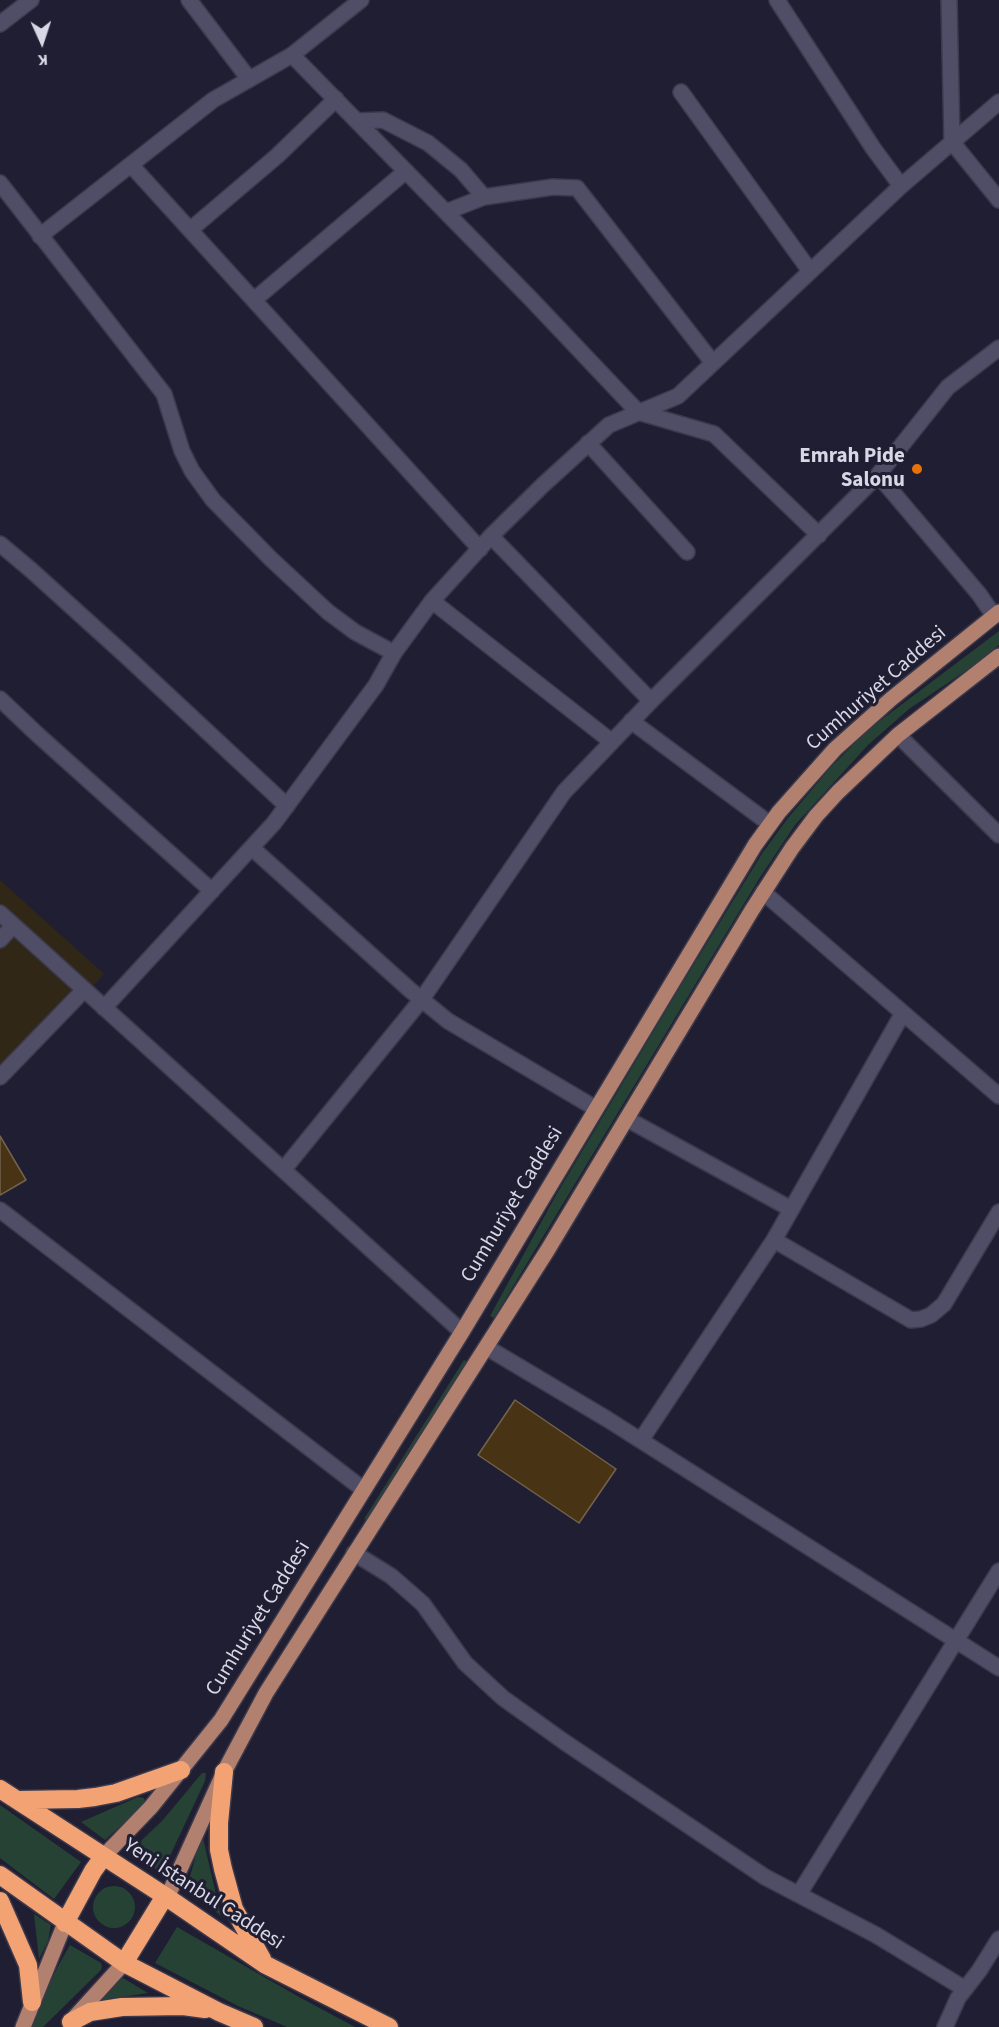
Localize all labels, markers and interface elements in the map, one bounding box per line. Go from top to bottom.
north arrow [12,12,72,72]
text: K [37,49,48,71]
place label: Emrah Pide Salonu [799,444,905,494]
marker: Emrah Pide Salonu [910,462,924,476]
street label: Cumhuriyet Caddesi [802,621,952,757]
street label: Cumhuriyet Caddesi [457,1122,569,1288]
street label: Cumhuriyet Caddesi [201,1537,317,1701]
street label: Yeni İstanbul Caddesi [118,1834,288,1956]

